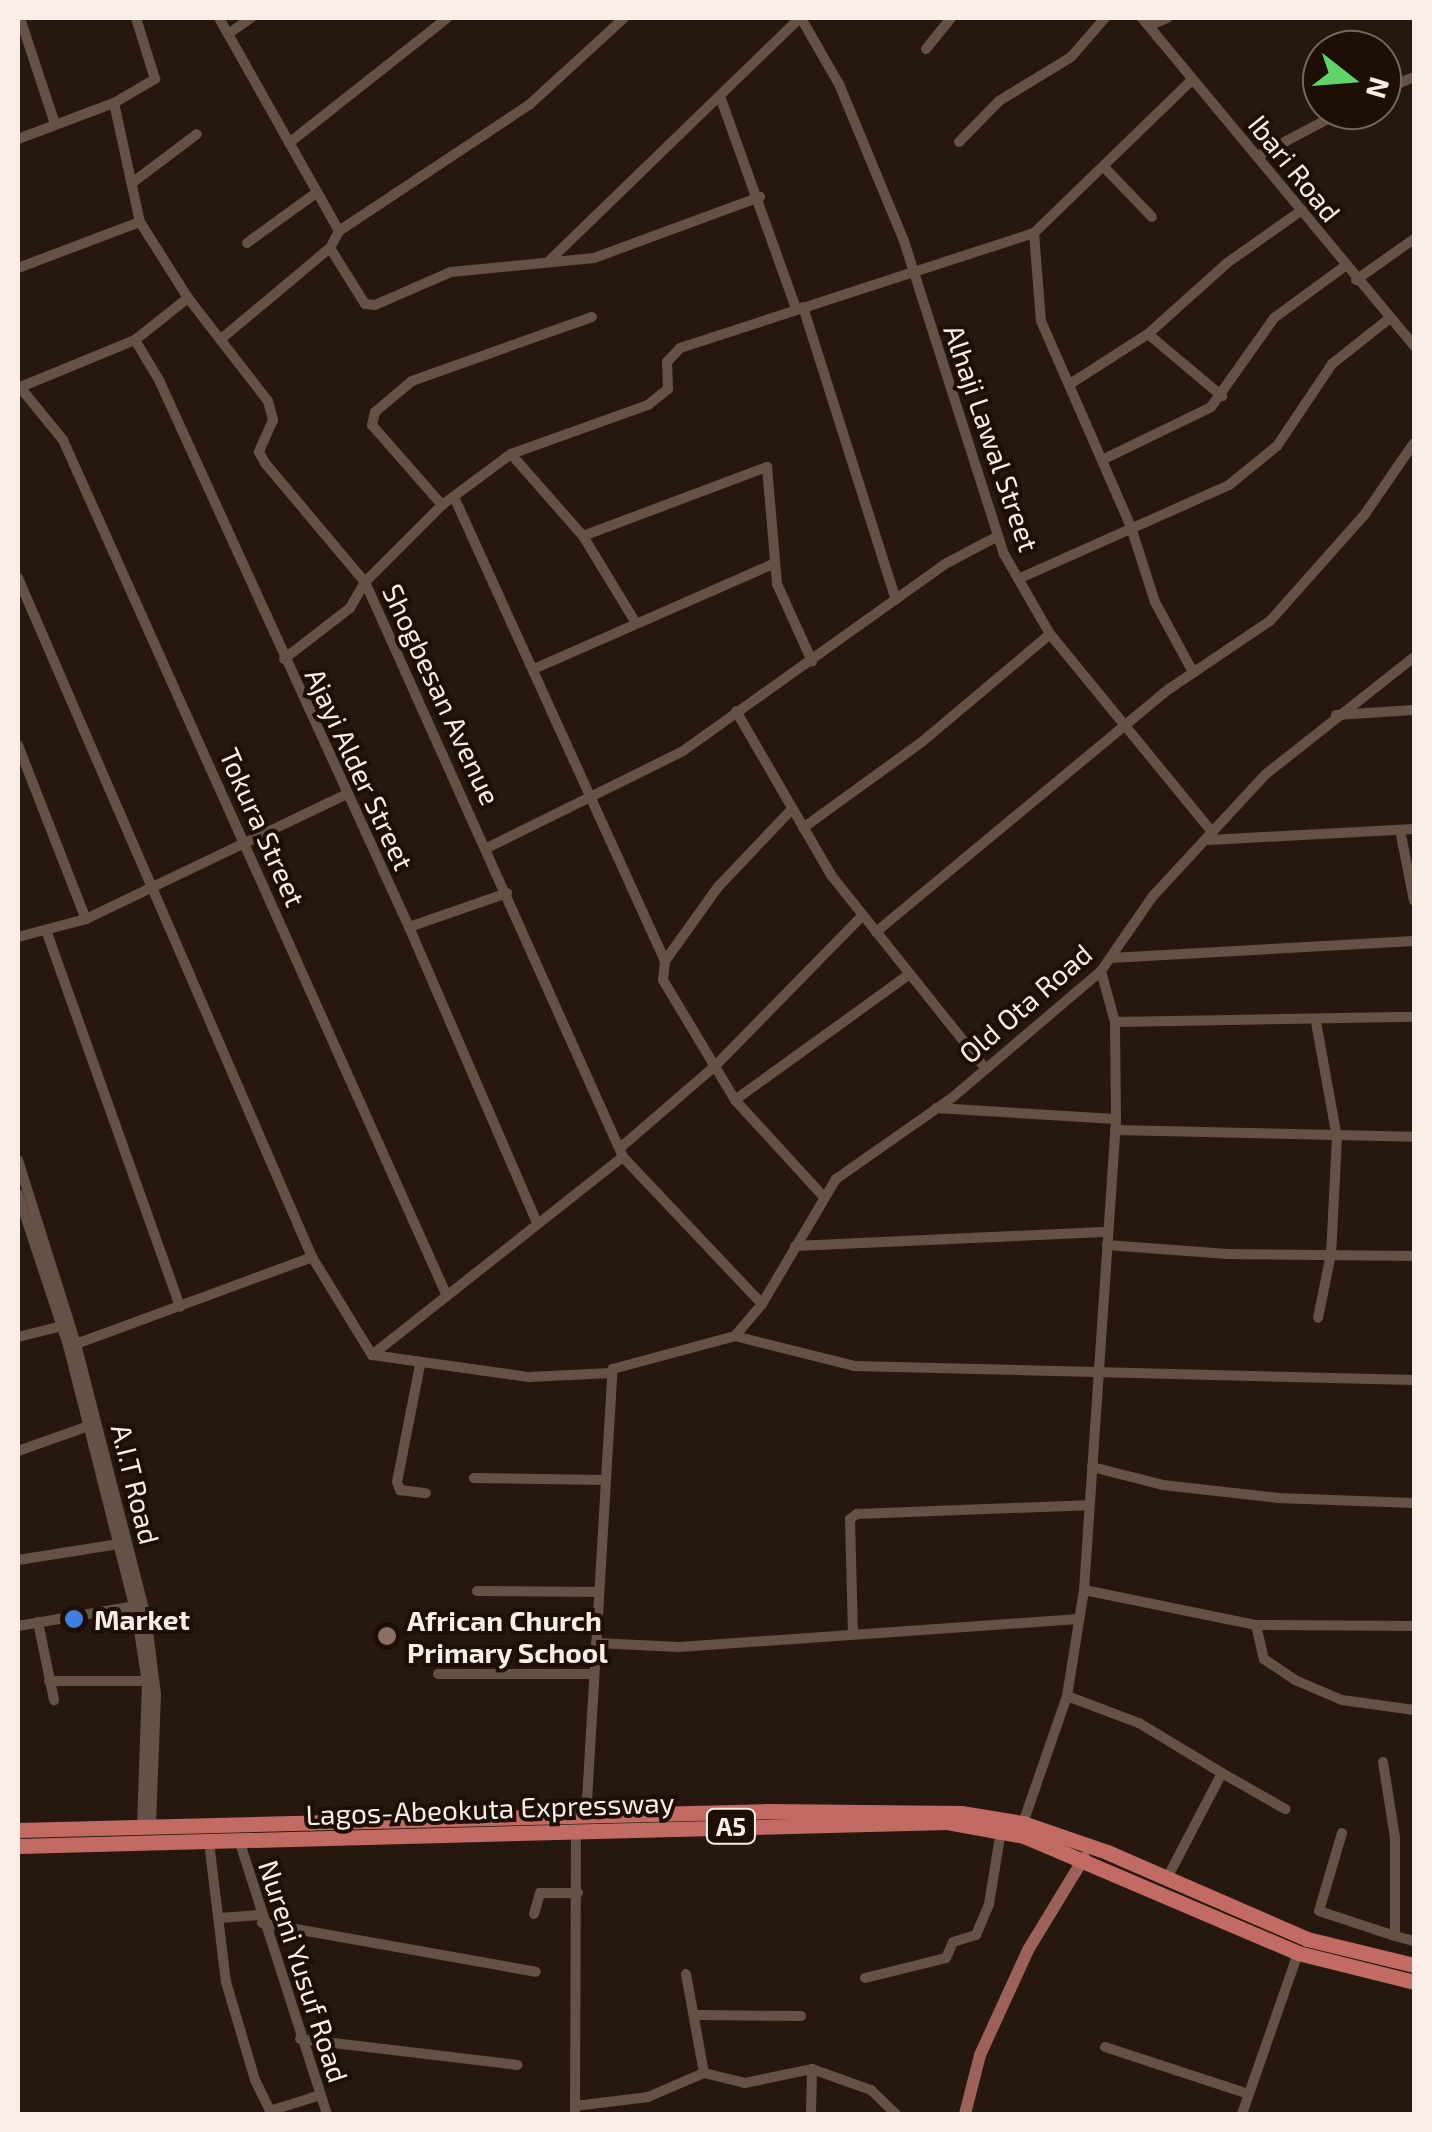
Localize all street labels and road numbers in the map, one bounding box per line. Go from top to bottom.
street label: Ibari Road [1242,108,1348,228]
street label: Alhaji Lawal Street [937,320,1047,556]
street label: Shogbesan Avenue [376,578,508,810]
street label: Ajayi Alder Street [298,662,422,876]
street label: Tokura Street [213,743,313,911]
street label: Old Ota Road [952,936,1098,1070]
street label: A.I.T Road [105,1420,167,1548]
street label: Lagos-Abeokuta Expressway [305,1785,675,1831]
road number: A5 [704,1806,758,1846]
street label: Nureni Yusuf Road [252,1855,356,2087]

